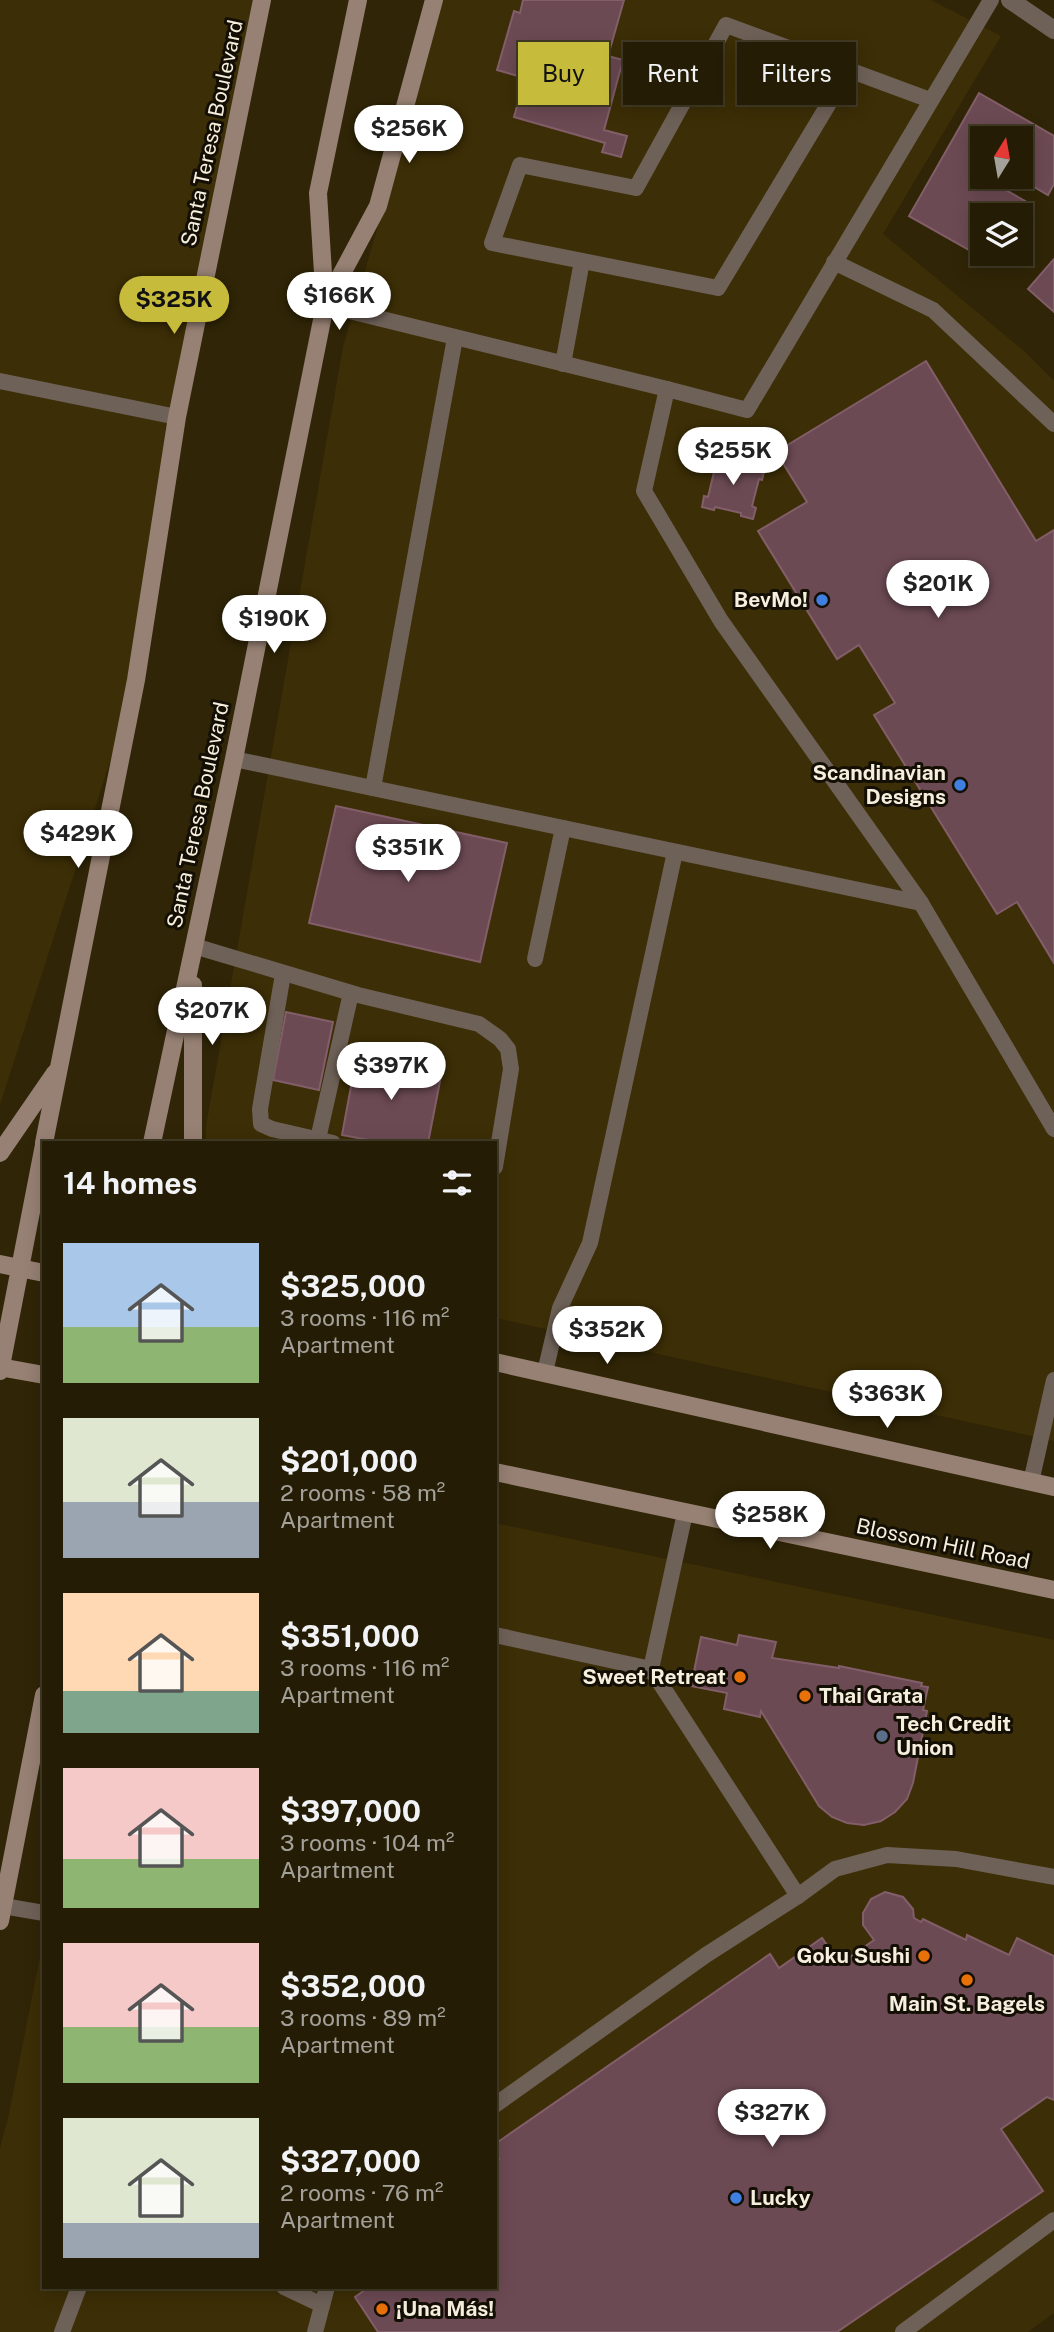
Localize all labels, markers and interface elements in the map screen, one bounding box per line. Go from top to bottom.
street label: Santa Teresa Boulevard [175,18,248,248]
chip: Buy [518,42,609,105]
chip: Rent [623,42,723,105]
chip: Filters [737,42,856,105]
pin: $256K [360,106,458,165]
text: $256K [370,114,448,141]
north arrow [970,126,1032,189]
map controls [970,126,1033,266]
button: layers [970,203,1033,266]
pin: $166K [290,272,388,332]
pin: $325K [125,276,223,336]
text: $166K [303,281,375,308]
text: $325K [135,285,213,312]
pin: $255K [684,428,782,487]
text: $255K [694,436,772,463]
pin: $201K [889,560,987,620]
text: $201K [902,569,974,596]
place label: BevMo! [734,587,808,612]
marker: BevMo! [814,592,830,608]
pin: $190K [225,596,323,655]
text: $190K [238,604,310,631]
street label: Santa Teresa Boulevard [161,700,234,930]
place label: Scandinavian Designs [813,760,946,809]
marker: Scandinavian Designs [952,777,968,793]
pin: $429K [29,810,127,870]
text: $429K [40,819,117,846]
pin: $351K [359,824,457,884]
text: $351K [372,833,444,860]
pin: $207K [163,988,261,1047]
text: $207K [174,996,250,1023]
pin: $397K [342,1042,440,1102]
text: $397K [353,1051,429,1078]
icon: filters [438,1164,476,1202]
text: 14 homes [63,1165,197,1201]
text: $325,000 [280,1268,426,1304]
icon: home [119,1271,203,1355]
text: 3 rooms · 116 m² [280,1304,450,1331]
pin: $352K [558,1306,656,1366]
text: $352K [568,1315,646,1342]
text: Apartment [280,1331,395,1358]
pin: $363K [838,1370,936,1430]
text: $363K [848,1379,926,1406]
text: $201,000 [280,1443,418,1479]
icon: home [119,1446,203,1530]
text: 2 rooms · 58 m² [280,1479,445,1506]
pin: $258K [721,1492,819,1551]
text: $258K [731,1500,809,1527]
text: Apartment [280,1506,395,1533]
street label: Blossom Hill Road [854,1513,1032,1574]
text: $351,000 [280,1618,420,1654]
icon: home [119,1621,203,1705]
text: 3 rooms · 116 m² [280,1654,450,1681]
place label: Sweet Retreat [582,1664,726,1689]
marker: Sweet Retreat [732,1669,748,1685]
text: Apartment [280,1681,395,1708]
place label: Thai Grata [819,1683,923,1708]
marker: Thai Grata [797,1688,813,1704]
place label: Tech Credit Union [896,1711,1011,1760]
marker: Tech Credit Union [874,1728,890,1744]
text: $397,000 [280,1793,421,1829]
icon: home [119,1796,203,1880]
text: 3 rooms · 104 m² [280,1829,454,1856]
text: Apartment [280,1856,395,1883]
place label: Goku Sushi [797,1943,910,1968]
marker: Goku Sushi [916,1948,932,1964]
text: $352,000 [280,1968,426,2004]
icon: home [119,1971,203,2055]
marker: Main St. Bagels [959,1972,975,1988]
place label: Main St. Bagels [889,1991,1045,2016]
text: 3 rooms · 89 m² [280,2004,446,2031]
text: Apartment [280,2031,395,2058]
pin: $327K [723,2090,821,2149]
text: $327K [734,2098,810,2125]
text: $327,000 [280,2143,421,2179]
icon: home [119,2146,203,2230]
text: 2 rooms · 76 m² [280,2179,443,2206]
place label: Lucky [750,2185,811,2210]
marker: Lucky [728,2190,744,2206]
text: Apartment [280,2206,395,2233]
place label: ¡Una Más! [396,2296,494,2321]
marker: ¡Una Más! [374,2301,390,2317]

